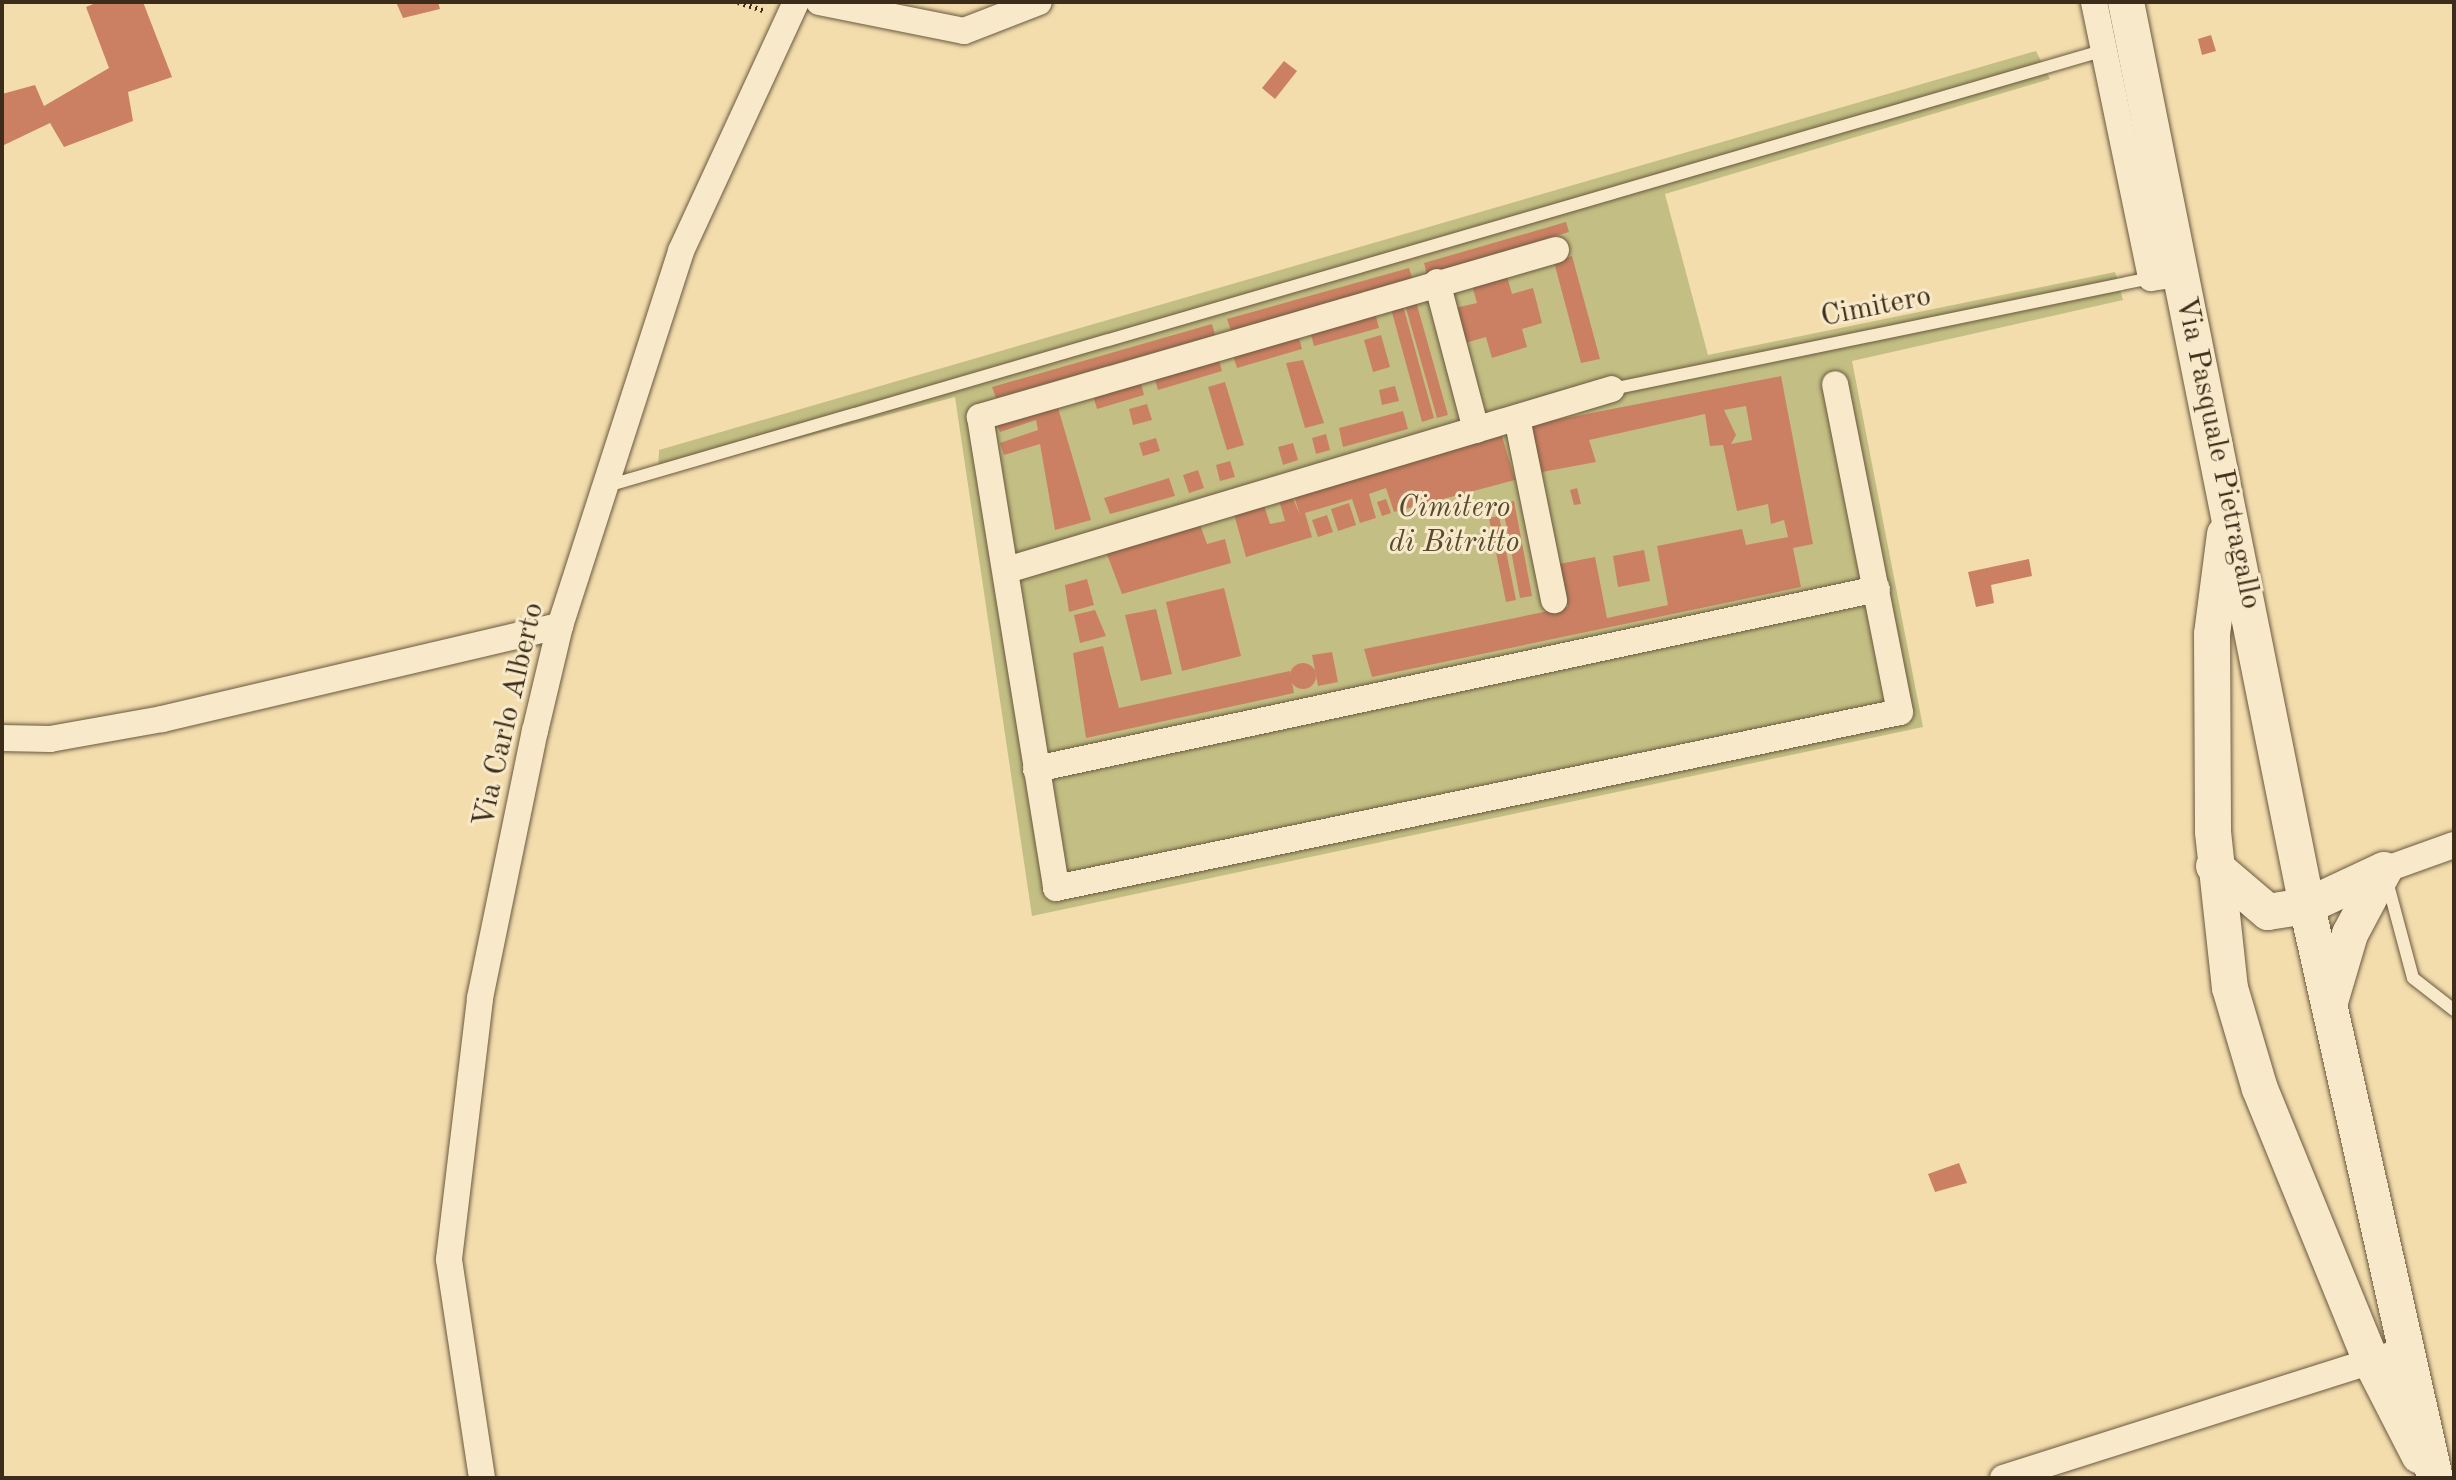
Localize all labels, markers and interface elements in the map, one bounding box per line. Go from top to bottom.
street label: Cimitero [1818,279,1934,335]
street label: Via Pasquale Pietragallo [2167,294,2269,612]
park label: Cimitero di Bitritto [1389,490,1519,560]
street label: Via Carlo Alberto [466,599,552,831]

